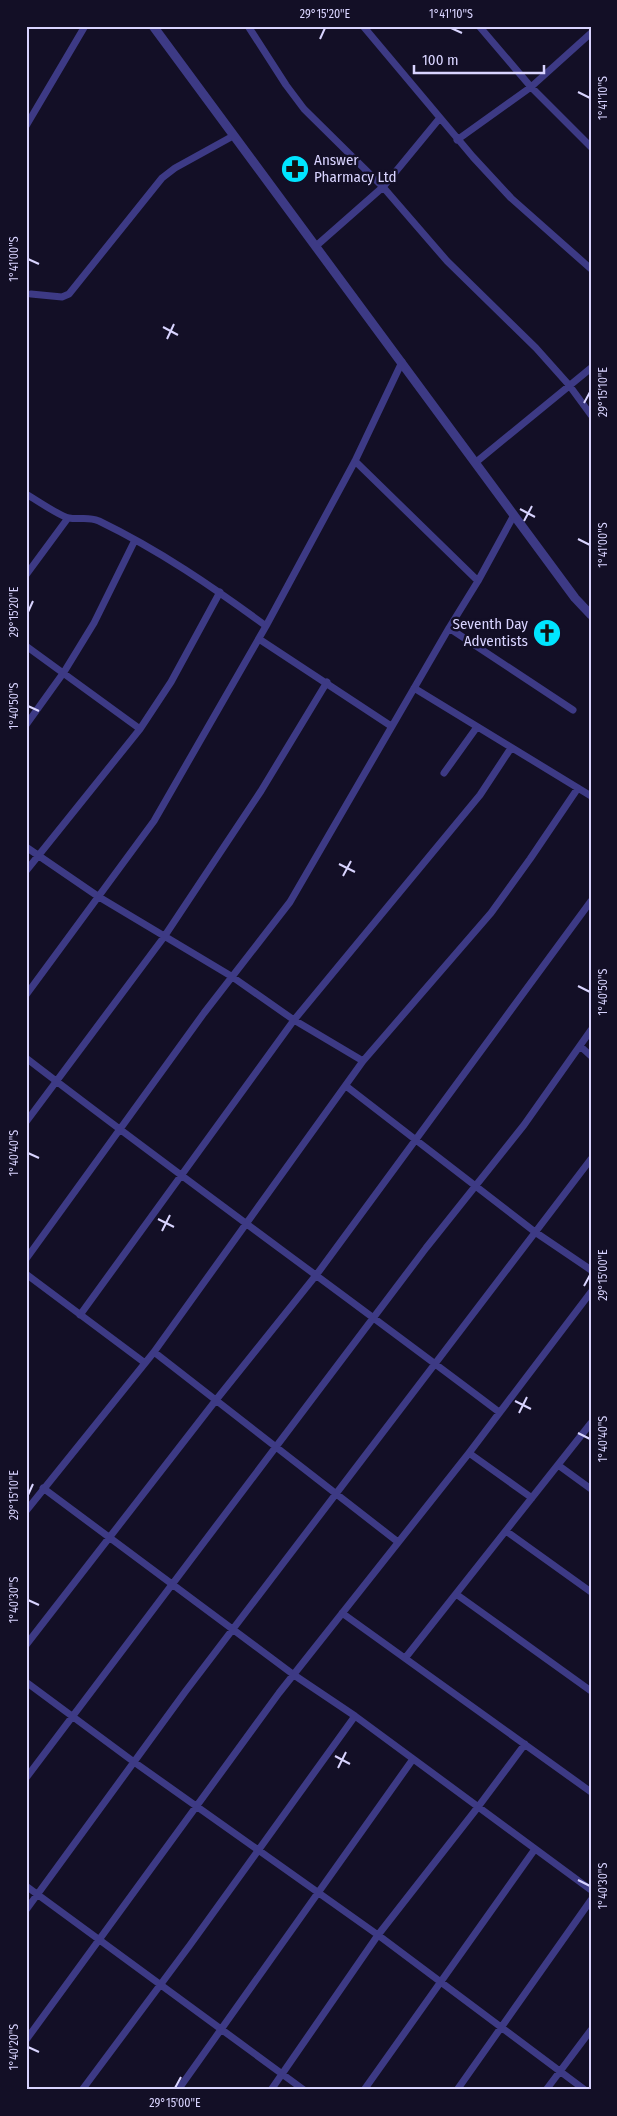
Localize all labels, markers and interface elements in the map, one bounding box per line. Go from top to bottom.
text: 29°15'20"E [300,7,351,21]
text: 1°41'10"S [429,7,473,21]
scale bar [414,42,544,74]
text: 100 m [422,51,459,69]
text: 1°41'10"S [596,76,610,120]
place label: Answer Pharmacy Ltd [314,151,397,186]
pharmacy icon: Answer Pharmacy Ltd [280,154,310,184]
text: 1°41'00"S [7,236,21,282]
text: 29°15'10"E [596,367,610,417]
text: 1°41'00"S [596,522,610,568]
text: 29°15'20"E [7,586,21,637]
place label: Seventh Day Adventists [453,615,528,650]
church icon: Seventh Day Adventists [532,618,562,648]
text: 1°40'50"S [7,683,21,729]
text: 1°40'50"S [596,969,610,1015]
text: 1°40'40"S [7,1130,21,1176]
text: 29°15'00"E [596,1249,610,1301]
text: 1°40'40"S [596,1416,610,1462]
text: 29°15'10"E [7,1470,21,1520]
text: 1°40'30"S [7,1577,21,1623]
text: 1°40'30"S [596,1863,610,1909]
text: 1°40'20"S [7,2024,21,2070]
text: 29°15'00"E [149,2096,201,2110]

